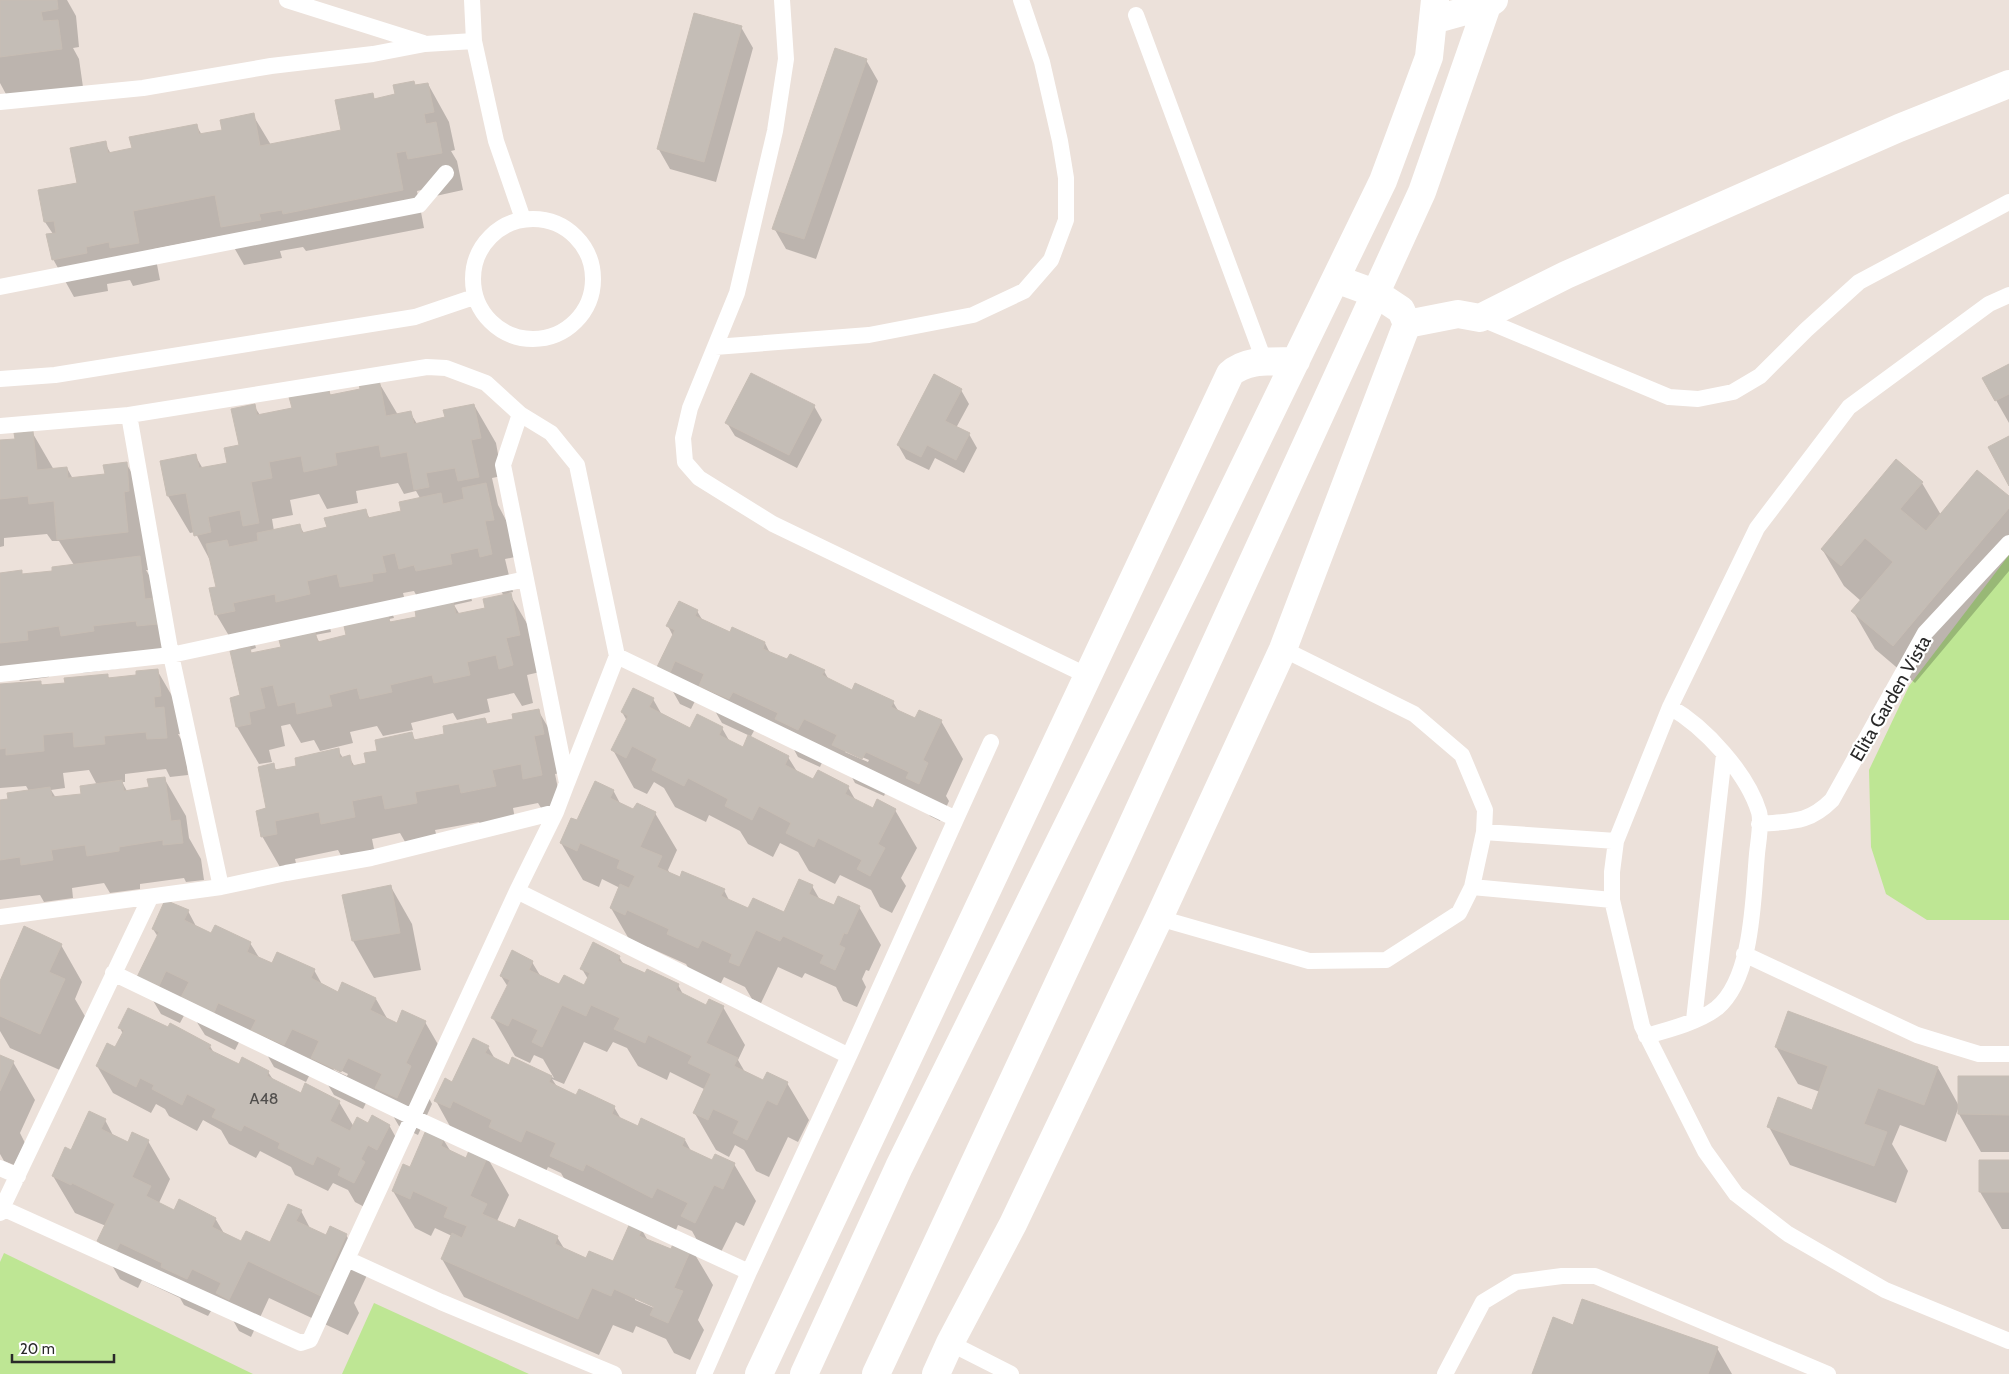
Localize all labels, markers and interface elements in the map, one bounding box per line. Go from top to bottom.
street label: Elita Garden Vista [1845,631,1936,765]
house number: A48 [250,1089,278,1108]
scale bar [12,1332,115,1364]
text: 20 m [20,1340,55,1358]

